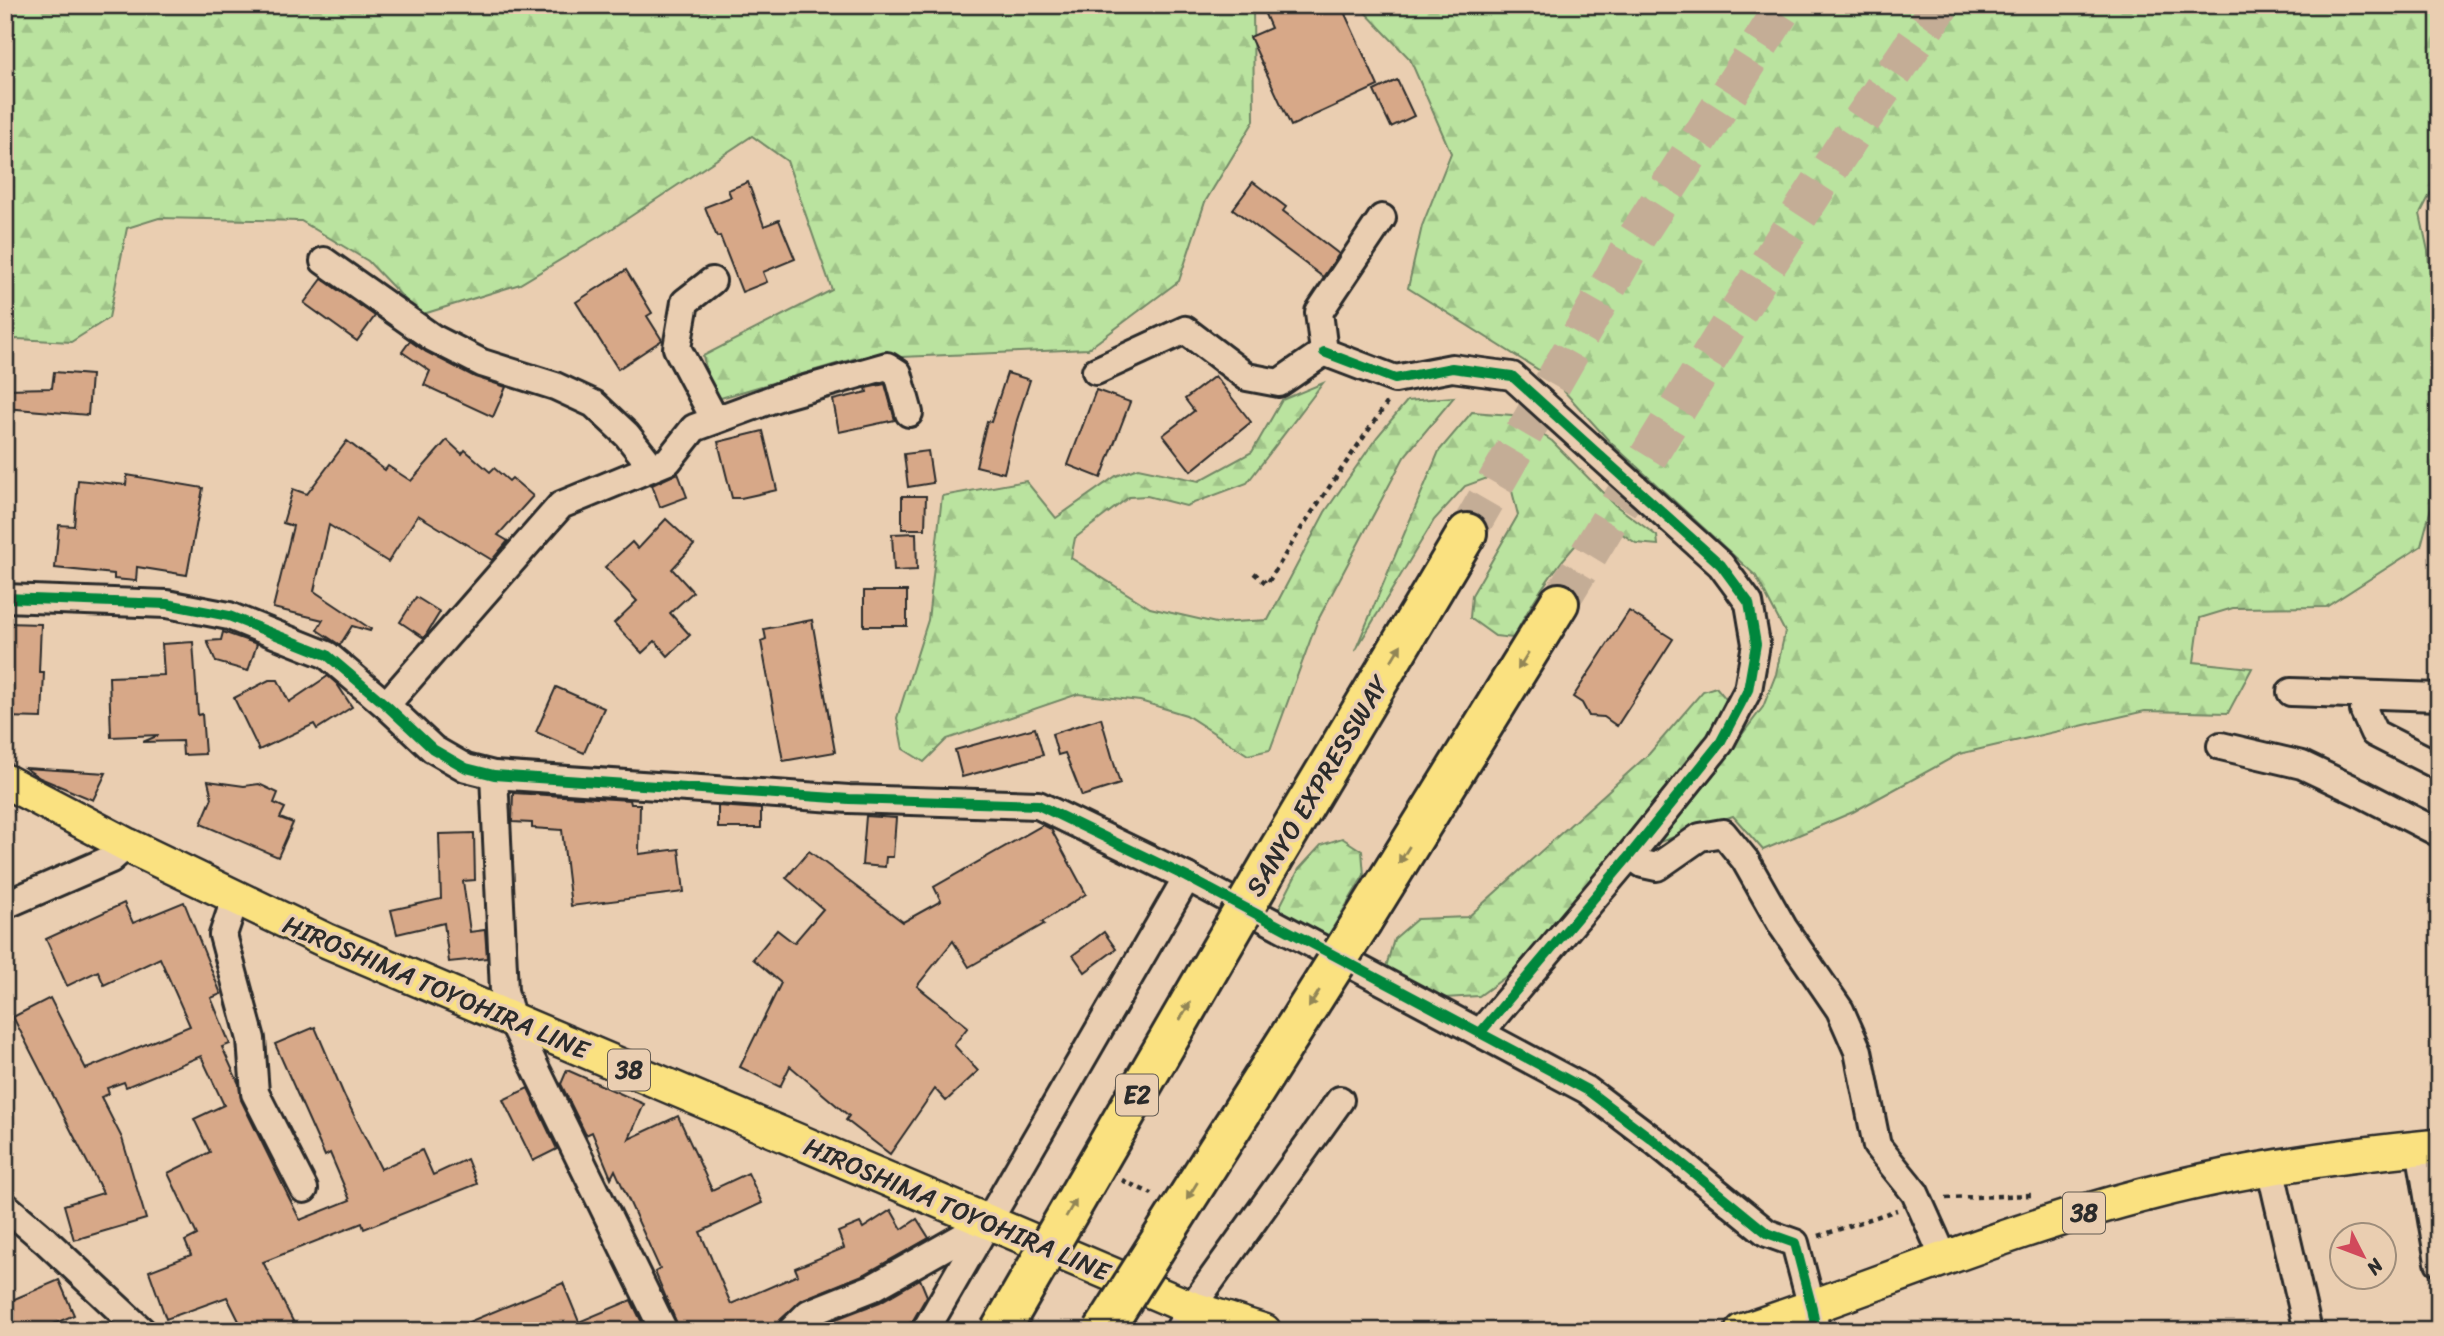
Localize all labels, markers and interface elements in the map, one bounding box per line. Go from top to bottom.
one-way arrow [1389,643,1402,662]
one-way arrow [1516,651,1529,670]
street label: SANYO EXPRESSWAY [1233,665,1402,906]
one-way arrow [1397,845,1410,864]
street label: HIROSHIMA TOYOHIRA LINE [275,901,598,1073]
one-way arrow [1307,989,1320,1008]
one-way arrow [1179,1001,1191,1021]
road number: 38 [608,1050,650,1090]
road number: E2 [1116,1074,1158,1115]
street label: HIROSHIMA TOYOHIRA LINE [796,1123,1119,1295]
one-way arrow [1185,1181,1198,1201]
road number: 38 [2063,1192,2105,1233]
one-way arrow [1065,1198,1077,1218]
north arrow [2328,1220,2398,1290]
text: N [2358,1250,2393,1284]

